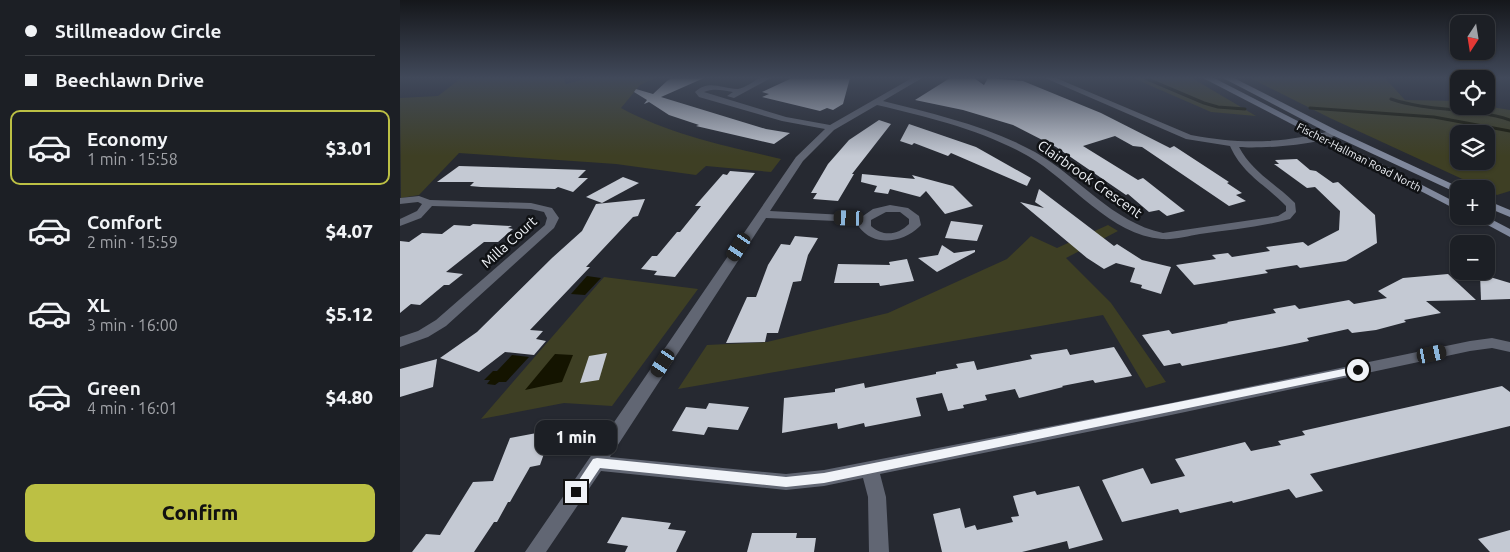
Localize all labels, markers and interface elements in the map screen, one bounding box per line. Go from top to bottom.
north arrow [1450,15,1495,60]
map controls [1450,15,1495,280]
text: Stillmeadow Circle [55,20,222,42]
text: Beechlawn Drive [55,69,204,91]
button: locate [1450,70,1495,115]
street label: Fischer-Hallman Road North [1295,120,1423,194]
icon: car [27,125,72,170]
button: layers [1450,125,1495,170]
text: Economy [87,128,168,150]
text: $3.01 [325,137,373,159]
street label: Clairbrook Crescent [1035,137,1146,221]
text: 1 min · 15:58 [87,150,178,168]
button: + [1450,180,1495,225]
icon: car [27,208,72,253]
car [833,210,864,226]
text: Comfort [87,211,162,233]
street label: Milla Court [478,213,540,271]
text: $4.07 [325,220,373,242]
car [724,230,753,264]
text: 2 min · 15:59 [87,233,178,251]
button: − [1450,235,1495,280]
icon: car [27,291,72,336]
text: XL [87,294,110,316]
text: $5.12 [325,303,373,325]
text: 3 min · 16:00 [87,316,178,334]
car [1415,344,1448,364]
car [648,346,677,380]
route start [1347,359,1369,381]
icon: car [27,374,72,419]
text: Green [87,377,141,399]
text: $4.80 [325,386,373,408]
text: 4 min · 16:01 [87,399,178,417]
callout: 1 min [535,420,617,454]
text: 1 min [556,428,596,446]
route end [565,481,587,503]
button: Confirm [25,484,375,542]

